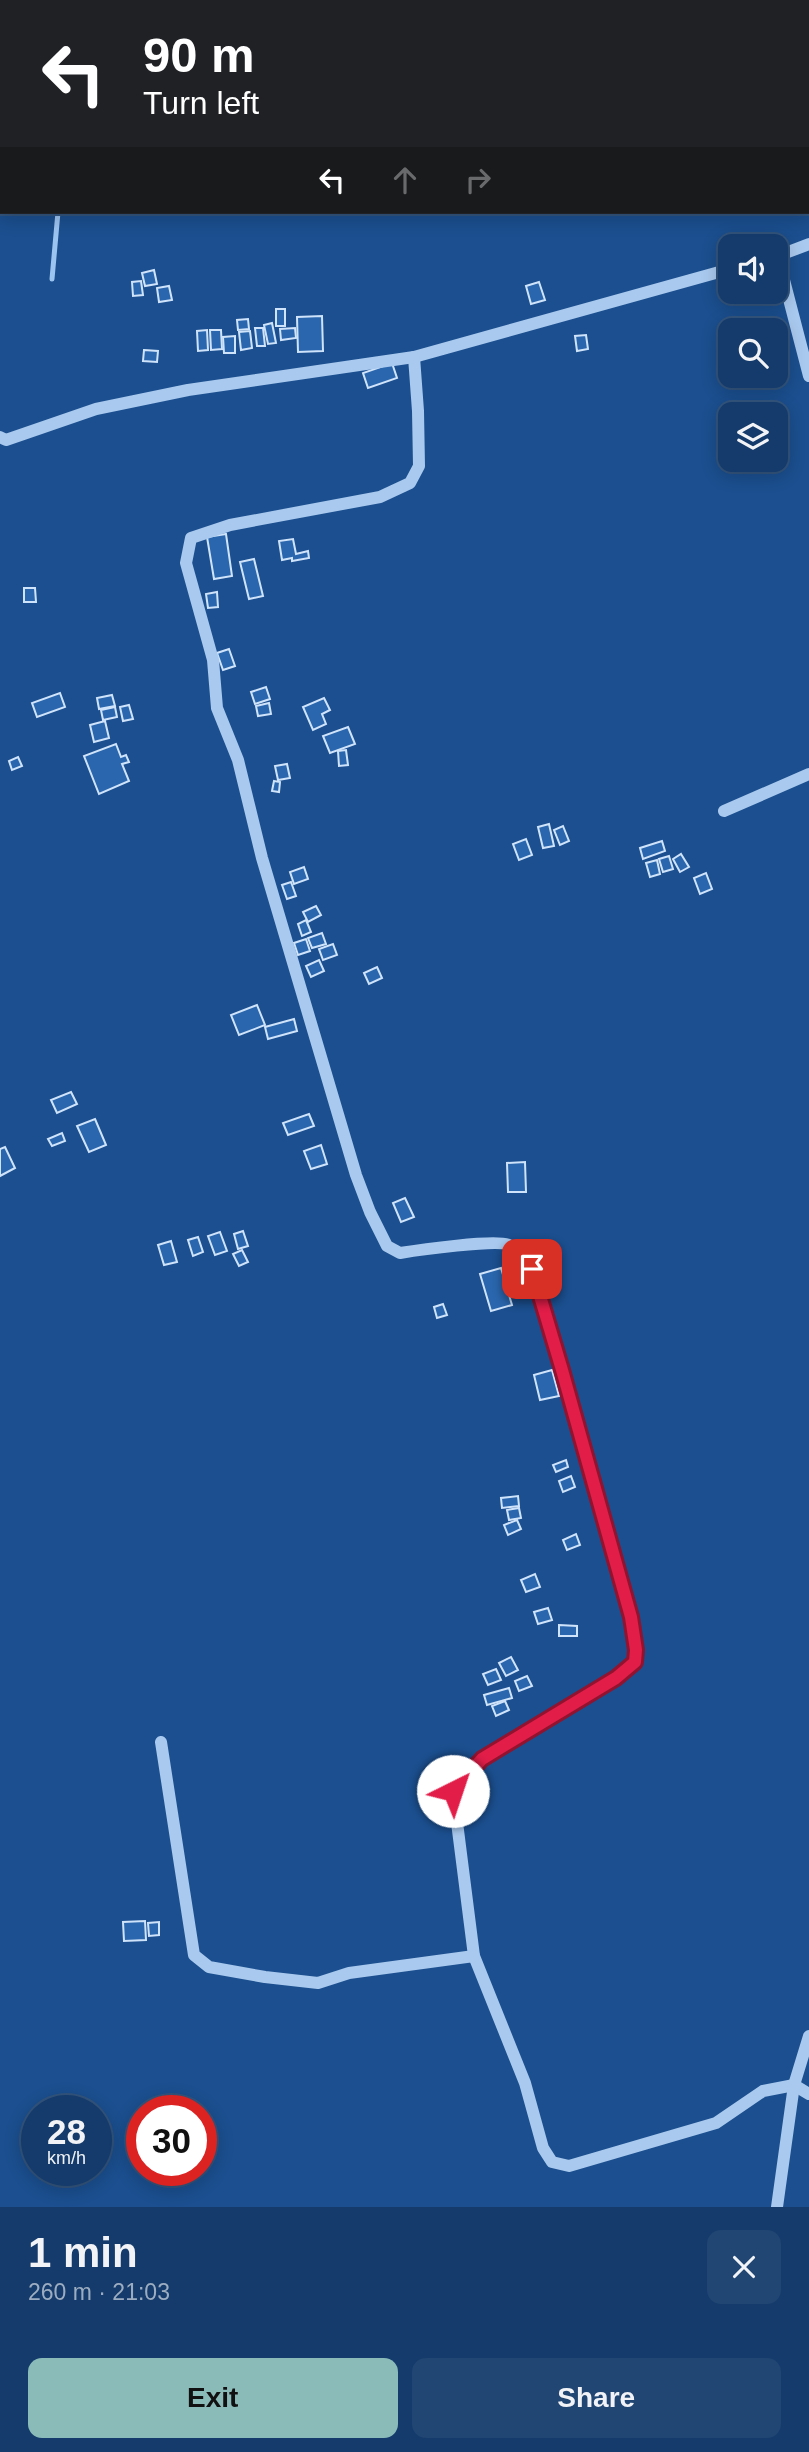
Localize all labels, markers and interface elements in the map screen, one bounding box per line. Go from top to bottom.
icon: left [28,28,119,119]
text: 90 m [143,28,255,82]
text: Turn left [143,85,259,121]
icon: left [313,161,351,199]
icon: ahead [386,161,424,199]
icon: right [459,161,497,199]
map controls [718,234,788,472]
button: sound [718,234,788,304]
button: search [718,318,788,388]
button: layers [718,402,788,472]
pin [502,1239,562,1299]
icon: arrive [513,1250,551,1288]
position arrow [416,1754,490,1828]
speed limit sign: 30 [126,2095,217,2186]
text: 28 [47,2112,86,2151]
text: km/h [47,2148,86,2168]
text: 1 min [28,2229,138,2276]
button: close [707,2230,781,2304]
text: 260 m · 21:03 [28,2279,170,2305]
button: Exit [28,2358,398,2438]
button: Share [412,2358,781,2438]

